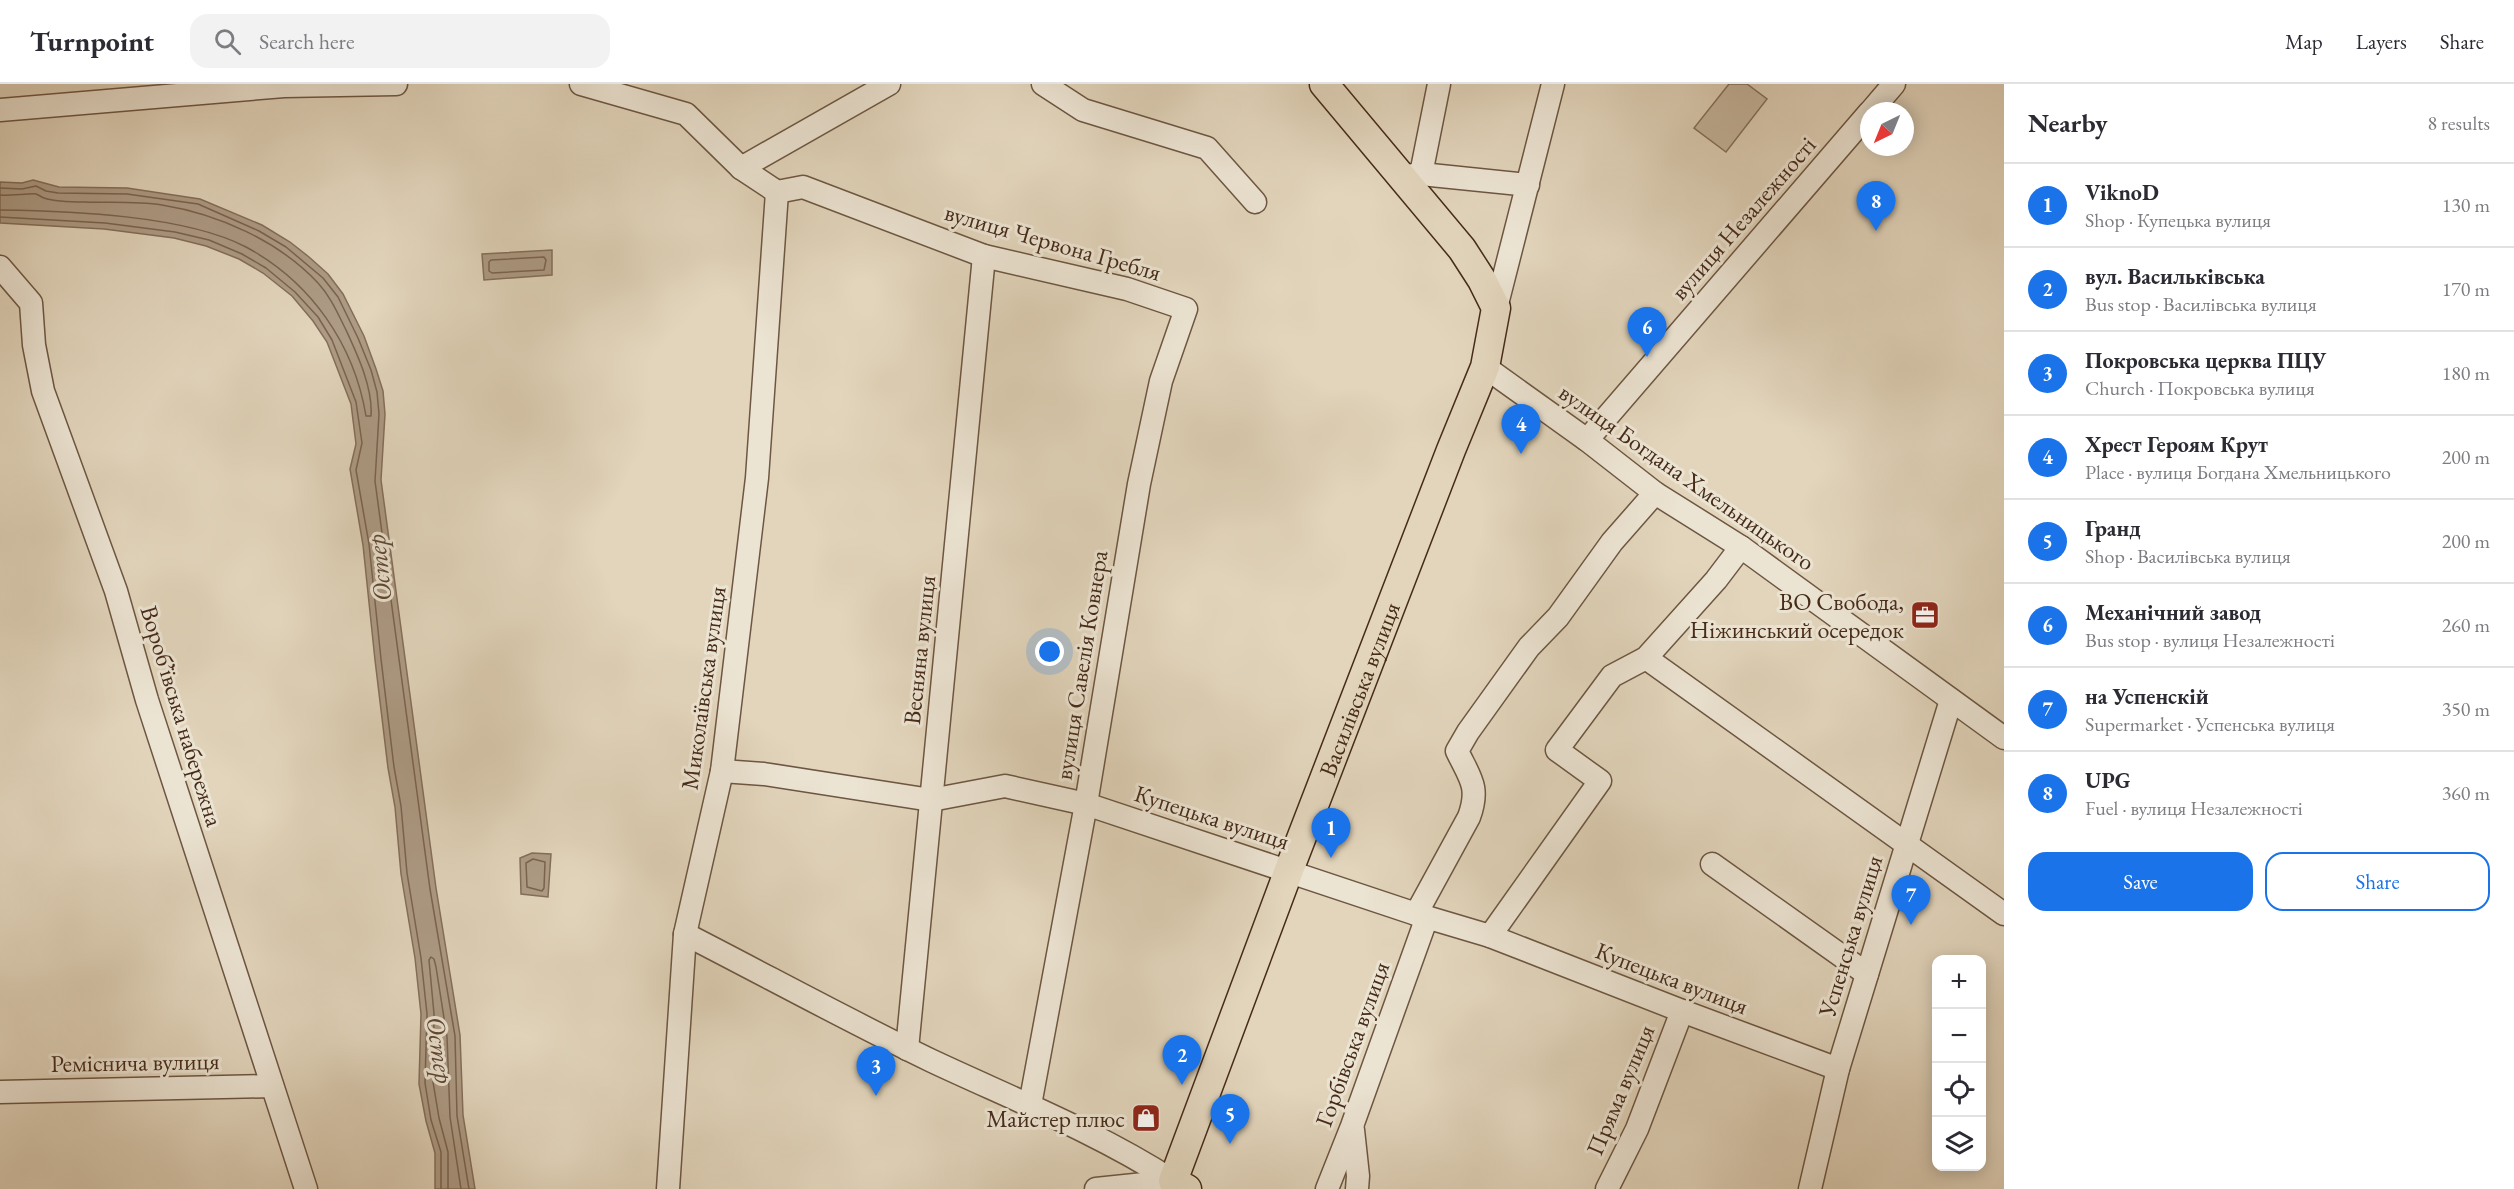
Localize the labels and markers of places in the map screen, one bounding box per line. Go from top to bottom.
pin: 8 [1856,182,1896,231]
pin: 6 [1628,308,1666,357]
pin: 4 [1502,404,1540,454]
place label: ВО Свобода, Ніжинський осередок [1690,586,1905,645]
office icon: ВО Свобода, Ніжинський осередок [1909,599,1941,631]
pin: 1 [1312,808,1350,858]
pin: 7 [1892,876,1930,925]
pin: 2 [1162,1036,1202,1085]
pin: 3 [856,1046,896,1096]
pin: 5 [1210,1094,1250,1144]
shop icon: Майстер плюс [1130,1102,1162,1134]
place label: Майстер плюс [986,1103,1125,1134]

